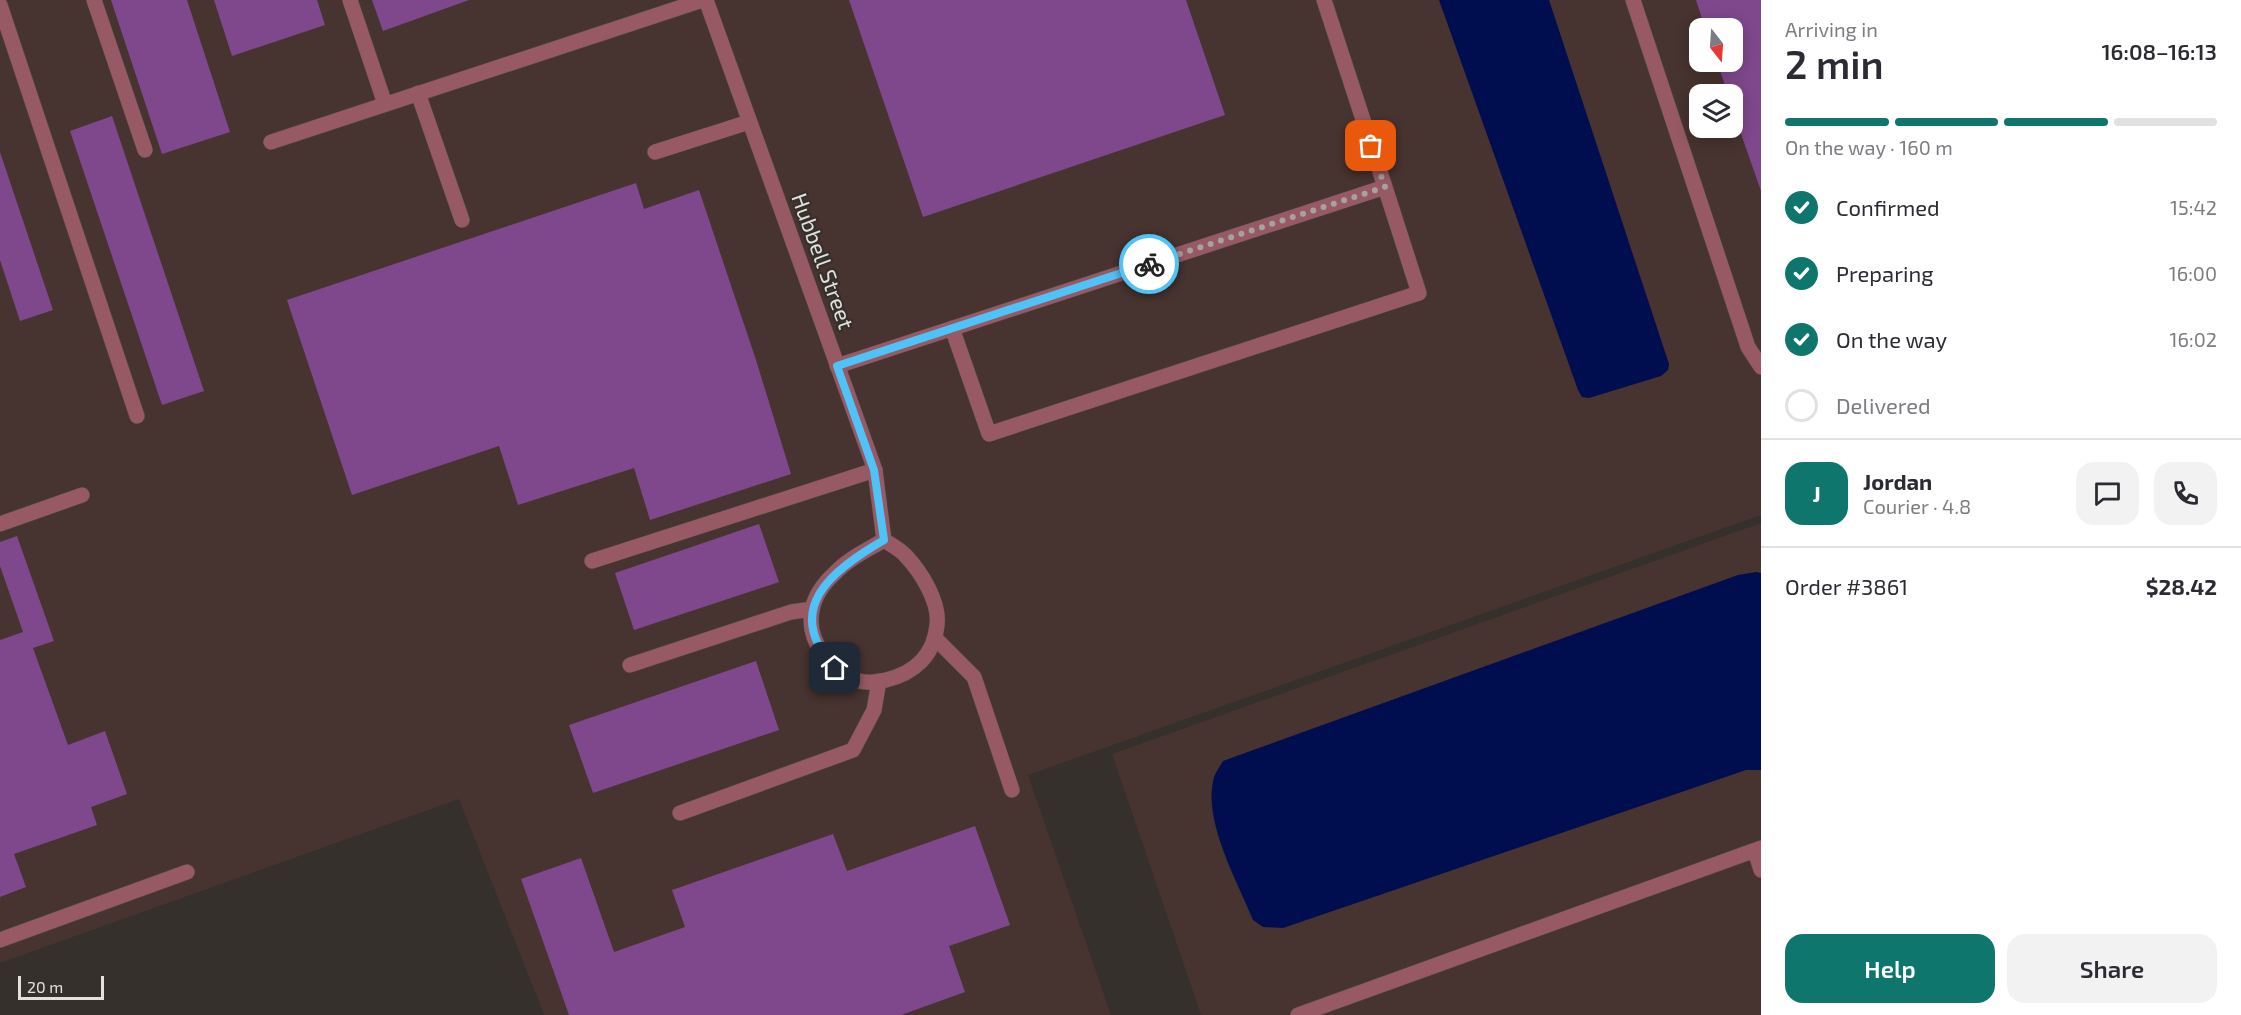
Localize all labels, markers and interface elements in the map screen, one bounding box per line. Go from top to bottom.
text: Arriving in [1785,17,1878,41]
north arrow [1689,18,1743,72]
map controls [1689,18,1743,138]
text: 16:08–16:13 [2101,38,2217,64]
text: 2 min [1785,40,1884,87]
button: layers [1689,84,1743,138]
pin [1345,120,1396,171]
icon: bag [1354,129,1387,162]
text: On the way · 160 m [1785,135,1953,159]
street label: Hubbell Street [787,189,861,332]
icon: check [1785,191,1818,224]
text: Confirmed [1836,194,1940,220]
text: 15:42 [2170,195,2217,219]
courier [1119,234,1179,294]
icon: bike [1133,248,1166,281]
icon: check [1785,257,1818,290]
text: Preparing [1836,260,1934,286]
text: 16:00 [2169,261,2217,285]
icon: check [1785,323,1818,356]
text: On the way [1836,326,1947,352]
text: 16:02 [2170,327,2217,351]
text: Delivered [1836,392,1931,418]
button: chat [2076,462,2139,525]
button: phone [2154,462,2217,525]
text: Jordan [1863,468,1932,494]
text: J [1812,480,1821,506]
text: Courier · 4.8 [1863,494,1971,518]
text: Order #3861 [1785,573,1908,599]
text: $28.42 [2146,573,2217,599]
pin [809,642,860,693]
icon: home [818,651,851,684]
button: Help [1785,934,1995,1003]
button: Share [2007,934,2217,1003]
scale bar [18,973,104,1000]
text: 20 m [27,977,63,996]

